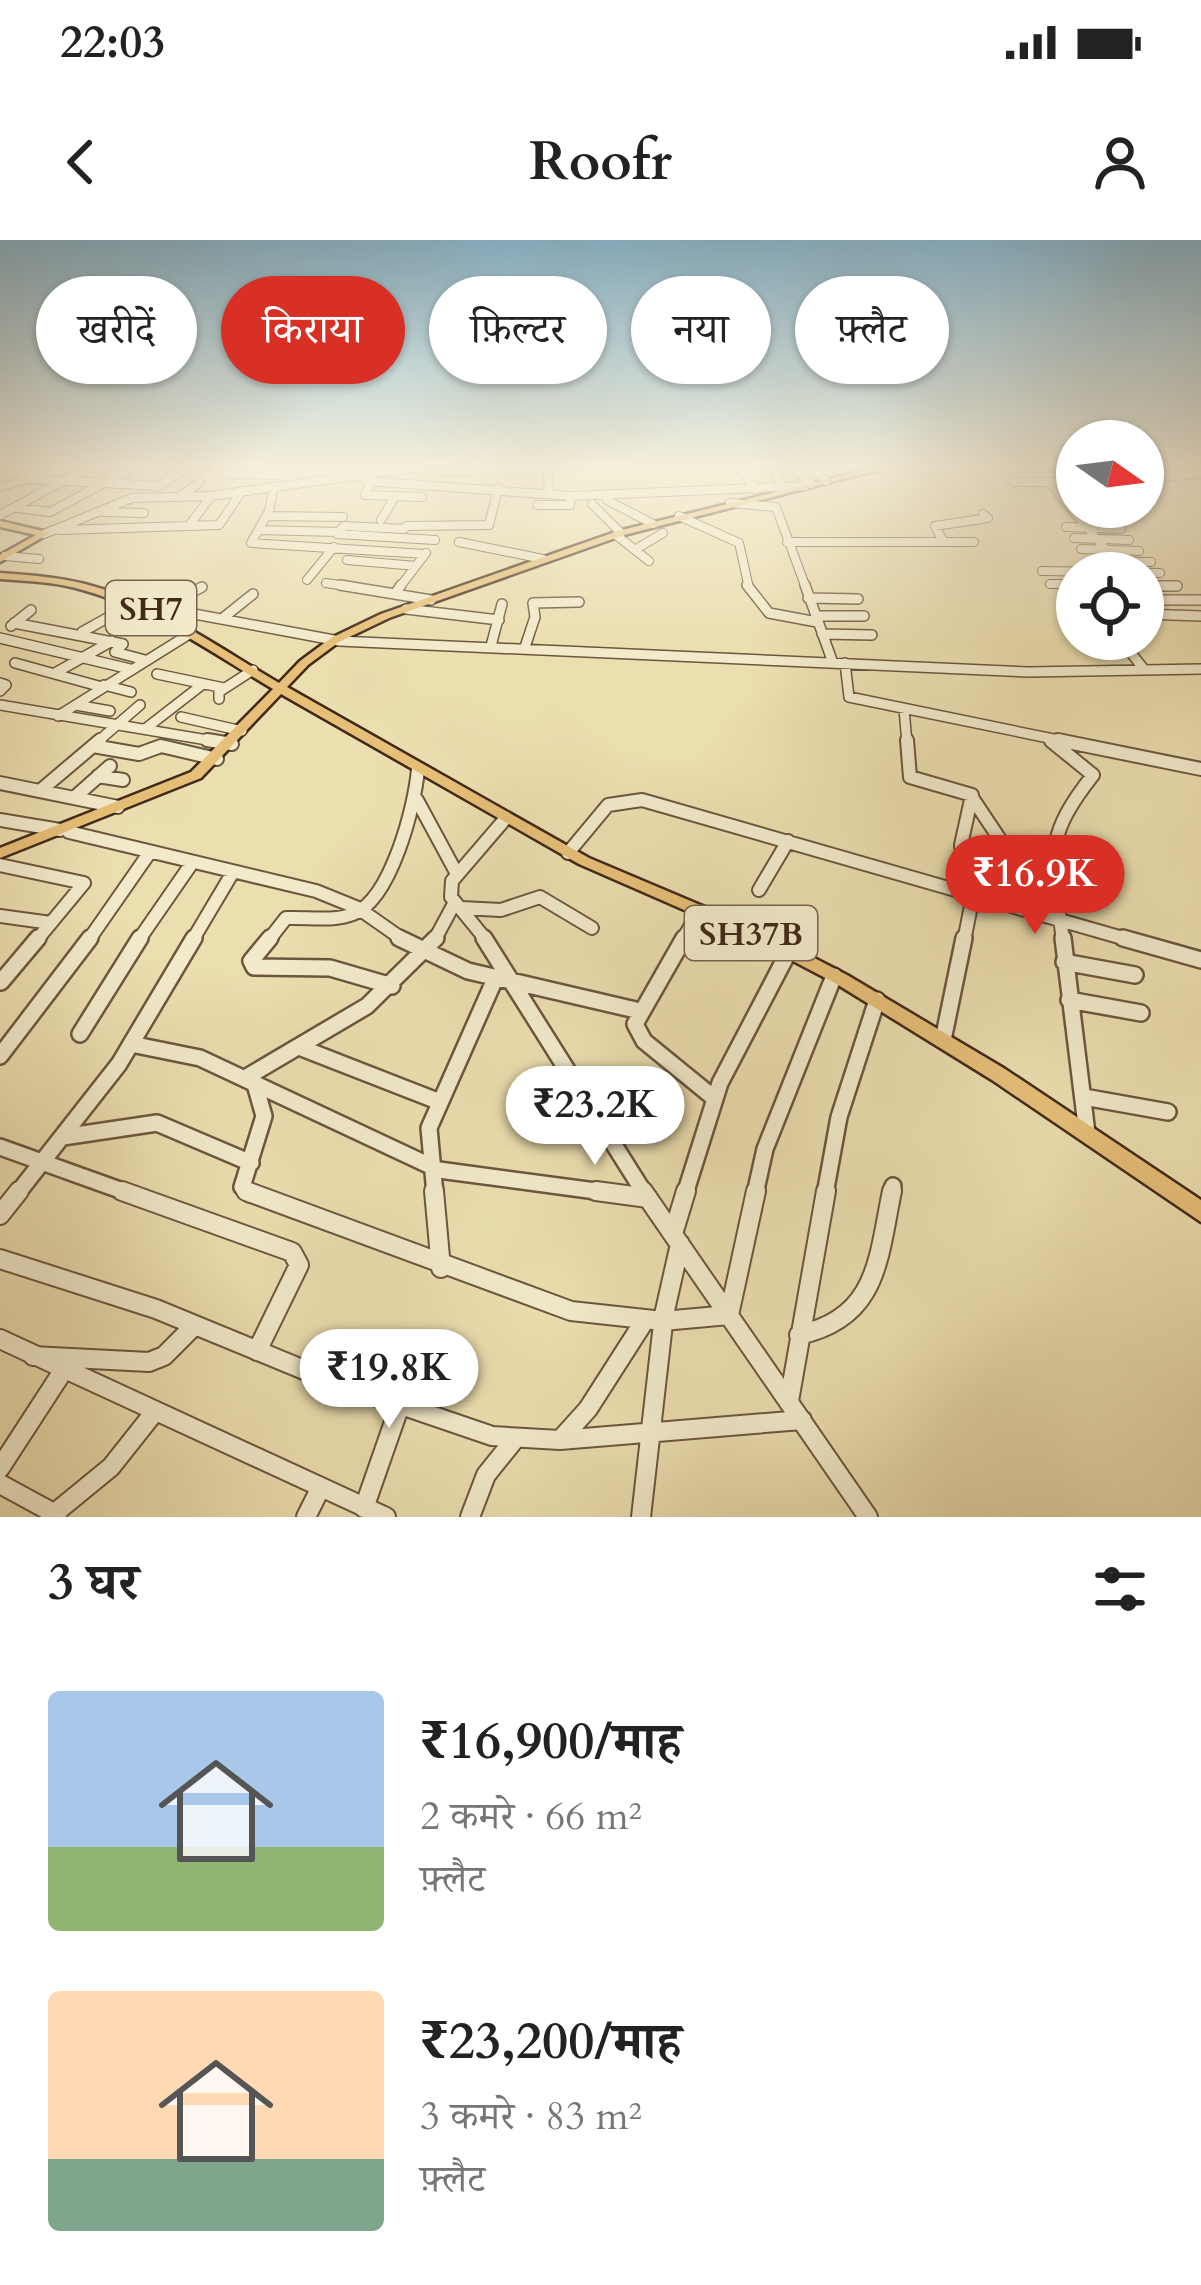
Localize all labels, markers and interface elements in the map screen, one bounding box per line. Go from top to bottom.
text: 22:03 [60,12,165,73]
text: Roofr [529,126,672,199]
icon: back [48,129,114,195]
icon: person [1087,129,1153,195]
chip: खरीदें [36,276,197,384]
chip: किराया [221,276,405,384]
chip: फ़िल्टर [429,276,607,384]
chip: नया [631,276,771,384]
chip: फ़्लैट [795,276,949,384]
north arrow [1056,420,1164,528]
map controls [1056,420,1164,660]
button: locate [1056,552,1164,660]
road number: SH7 [106,581,196,635]
pin: ₹16.9K [937,835,1133,937]
text: ₹16.9K [973,847,1097,900]
road number: SH37B [685,906,817,960]
pin: ₹23.2K [497,1066,693,1168]
text: ₹23.2K [533,1078,657,1131]
pin: ₹19.8K [291,1329,487,1431]
text: ₹19.8K [327,1341,451,1394]
text: 3 घर [48,1548,138,1618]
icon: filters [1087,1556,1153,1622]
text: ₹16,900/माह [420,1707,681,1777]
icon: home [144,1739,288,1883]
text: 2 कमरे · 66 m² [420,1790,642,1843]
text: फ़्लैट [420,1853,485,1906]
text: ₹23,200/माह [420,2007,681,2077]
icon: home [144,2039,288,2183]
text: 3 कमरे · 83 m² [420,2090,642,2143]
text: फ़्लैट [420,2153,485,2206]

